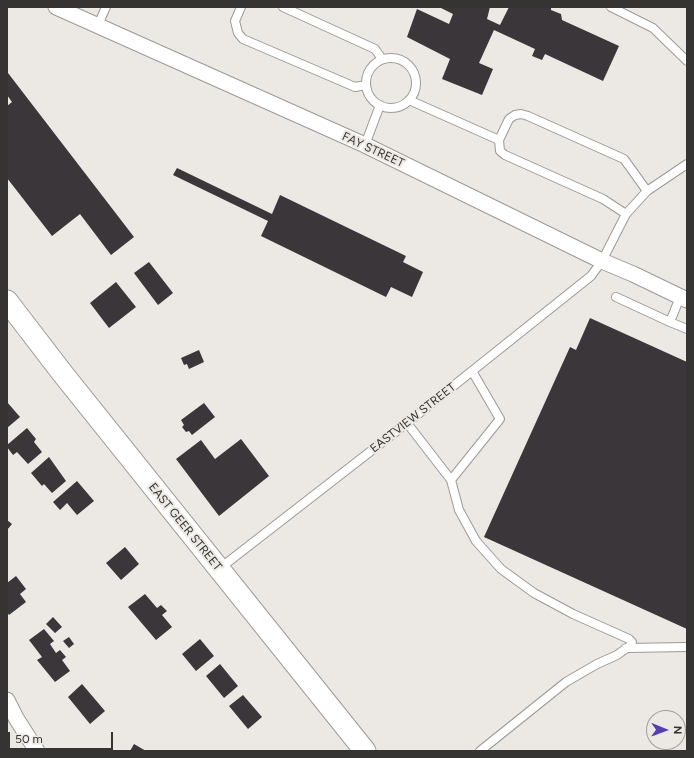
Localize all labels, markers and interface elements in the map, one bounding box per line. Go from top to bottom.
street label: FAY STREET [340,129,406,171]
street label: EASTVIEW STREET [367,380,459,456]
street label: EAST GEER STREET [145,480,225,574]
north arrow [646,710,686,750]
scale bar [10,724,115,750]
text: N [671,726,684,735]
text: 50 m [15,732,43,746]

